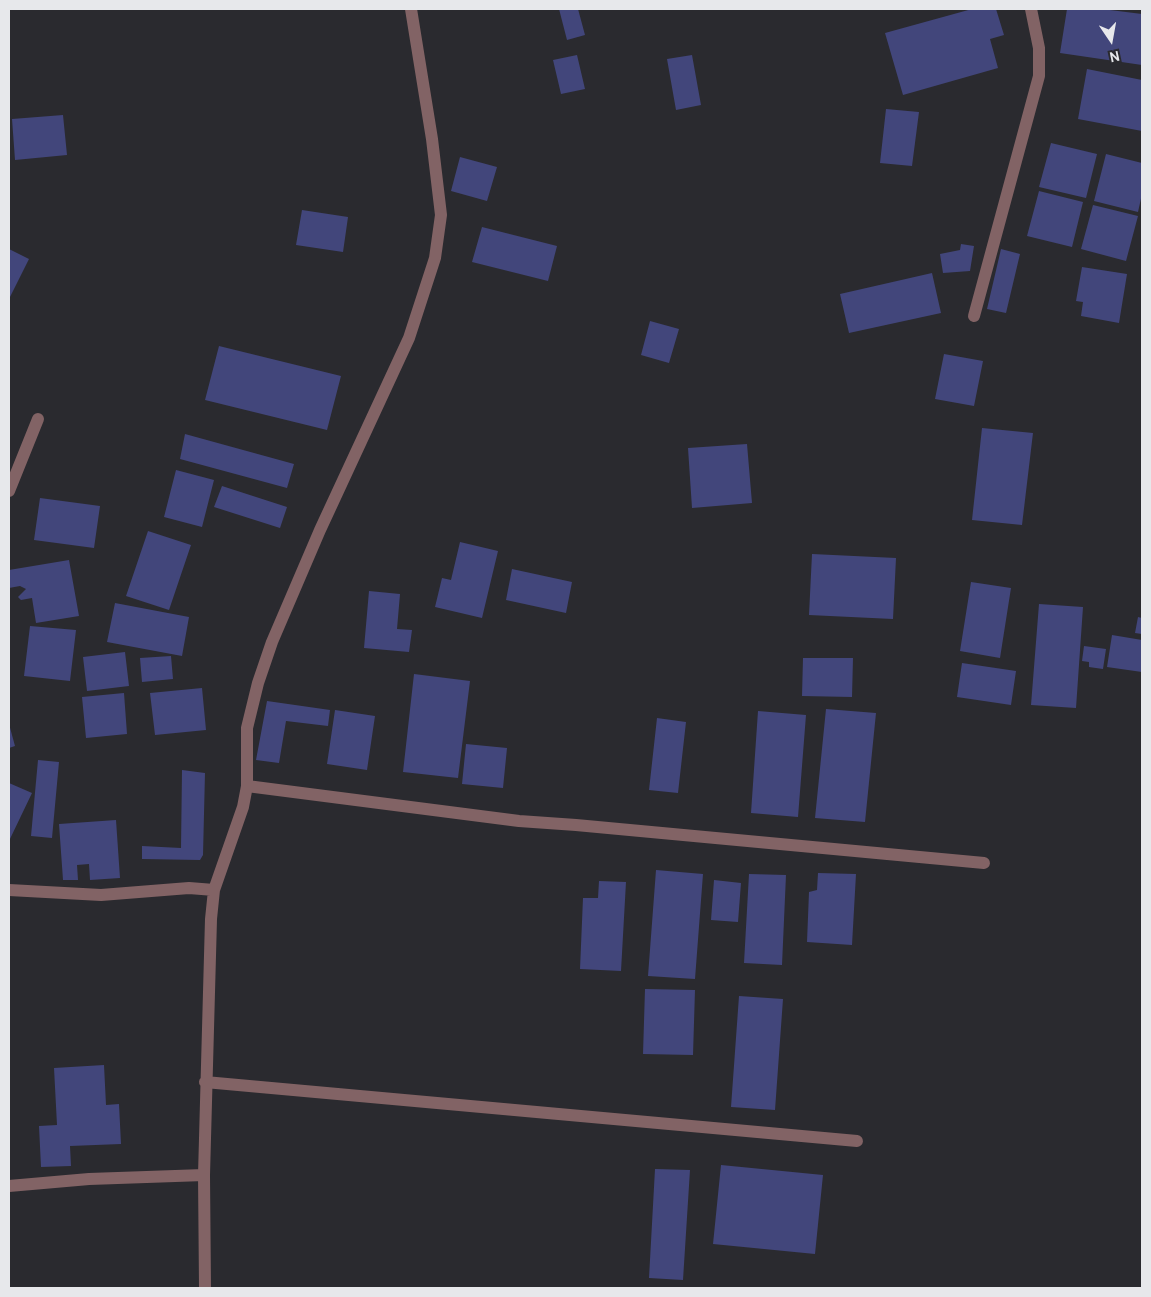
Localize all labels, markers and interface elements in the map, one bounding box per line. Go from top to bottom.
north arrow [1086,15,1136,65]
text: N [1108,46,1121,65]

